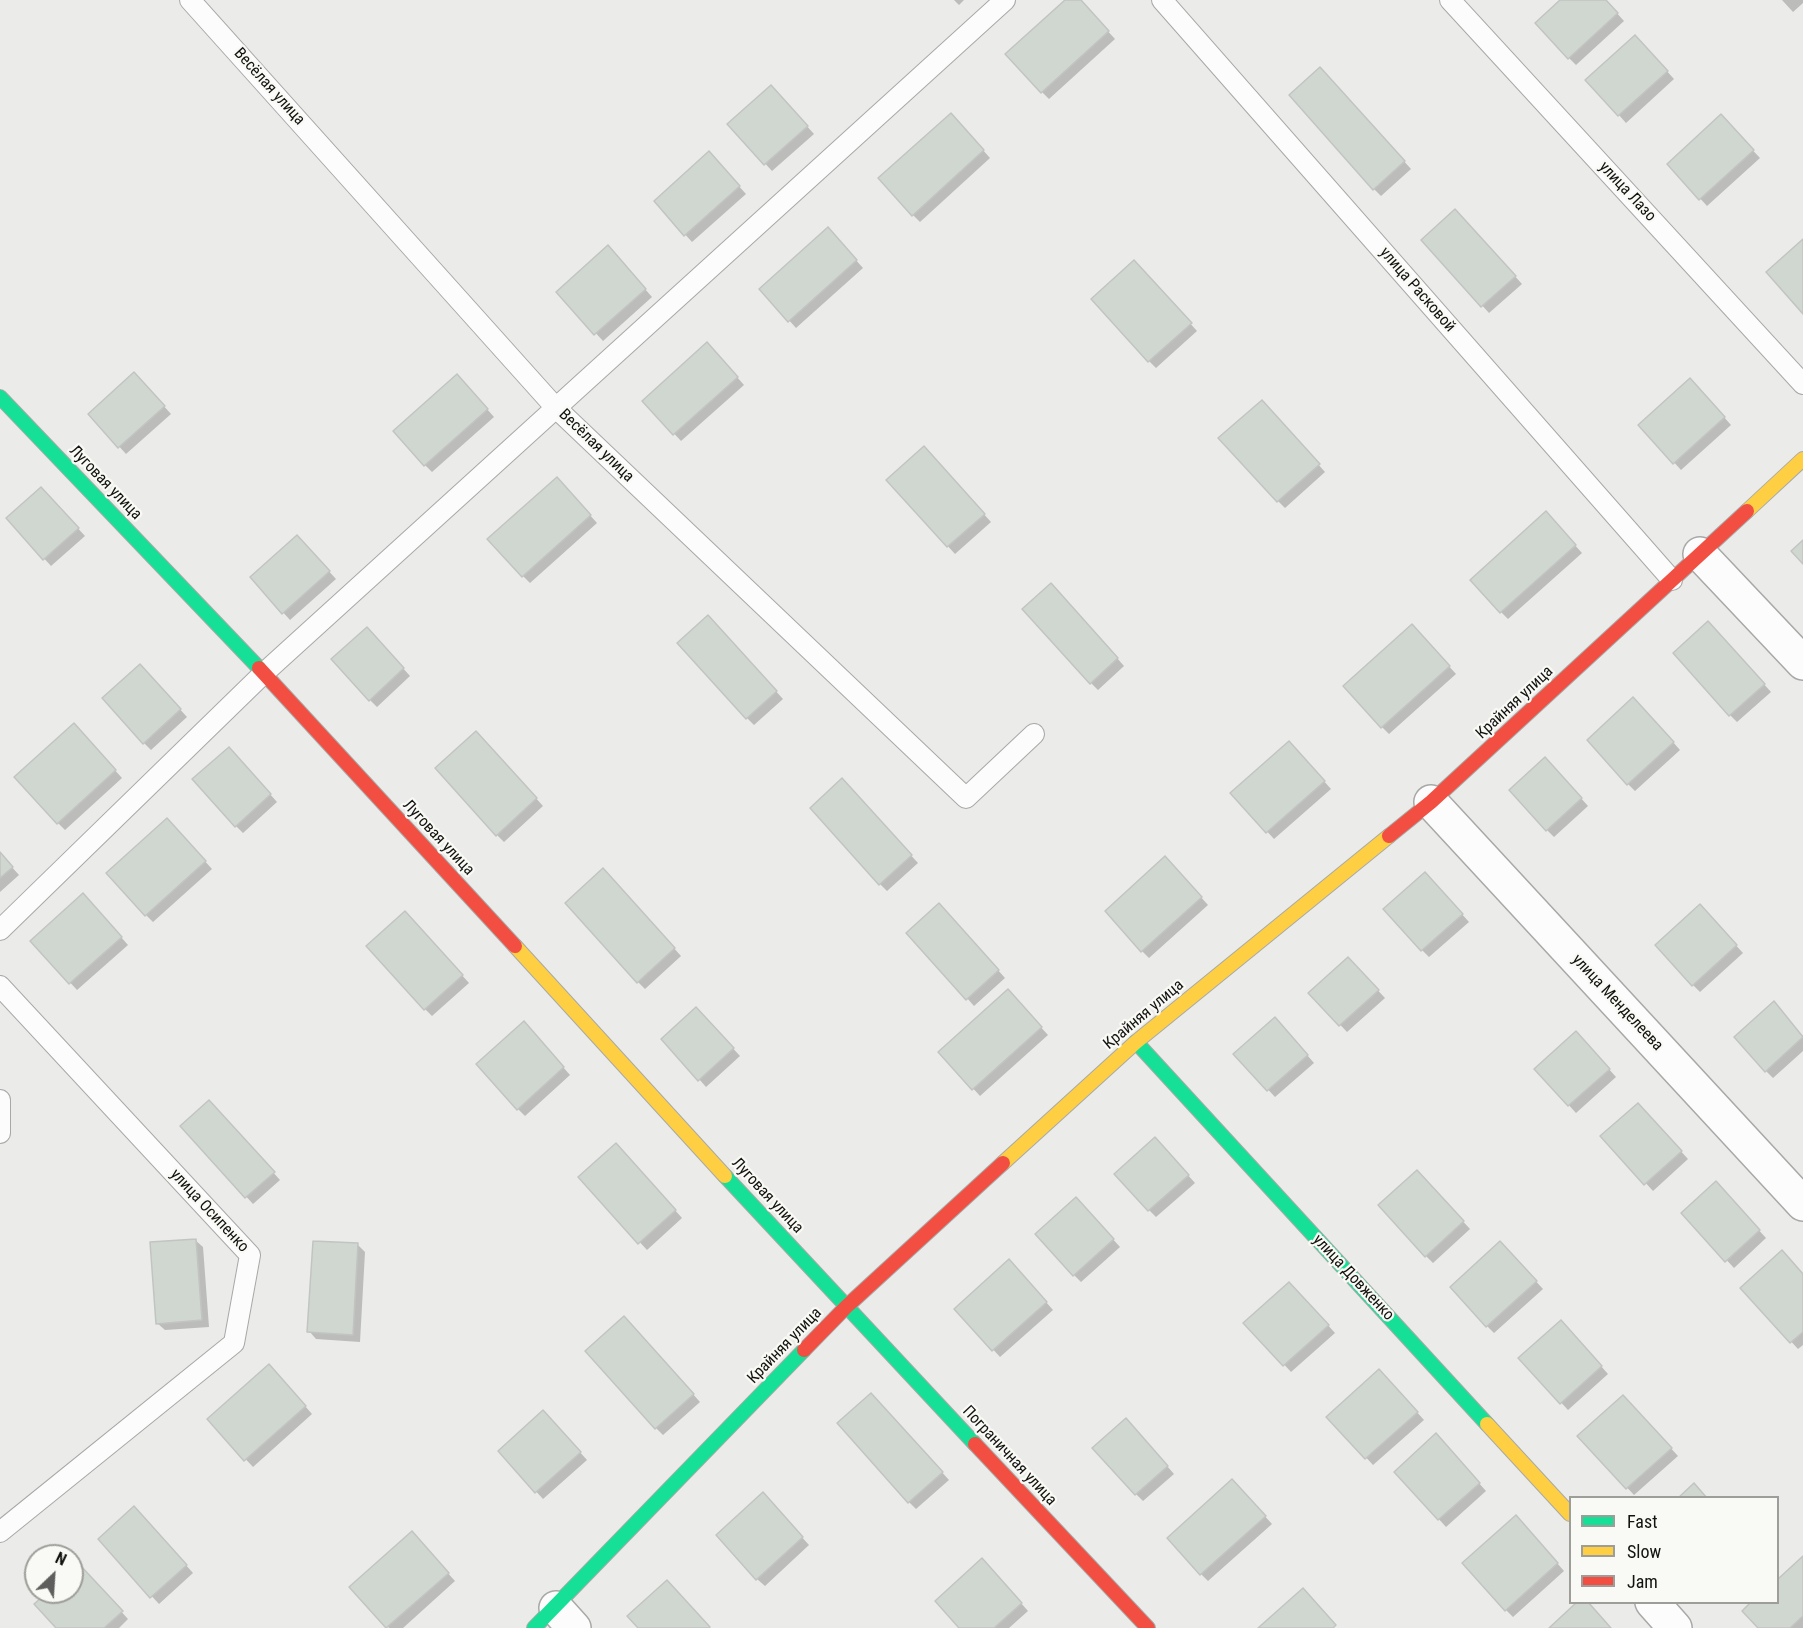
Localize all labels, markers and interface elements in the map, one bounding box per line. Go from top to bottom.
street label: Весёлая улица [229,45,309,129]
street label: улица Лазо [1594,158,1660,226]
street label: улица Расковой [1375,244,1459,336]
street label: Весёлая улица [554,405,638,487]
street label: Луговая улица [65,442,145,524]
street label: Крайняя улица [1472,662,1558,744]
street label: Луговая улица [398,796,478,880]
street label: улица Менделеева [1567,951,1667,1055]
street label: Крайняя улица [1100,976,1188,1054]
street label: Луговая улица [727,1154,807,1238]
street label: улица Осипенко [166,1165,252,1257]
street label: улица Довженко [1308,1231,1398,1325]
street label: Крайняя улица [744,1304,826,1388]
street label: Пограничная улица [958,1402,1060,1510]
legend [1569,1496,1779,1604]
text: Fast [1627,1511,1658,1532]
text: Slow [1627,1541,1661,1562]
north arrow [24,1544,84,1604]
text: N [53,1548,69,1570]
text: Jam [1627,1571,1658,1592]

